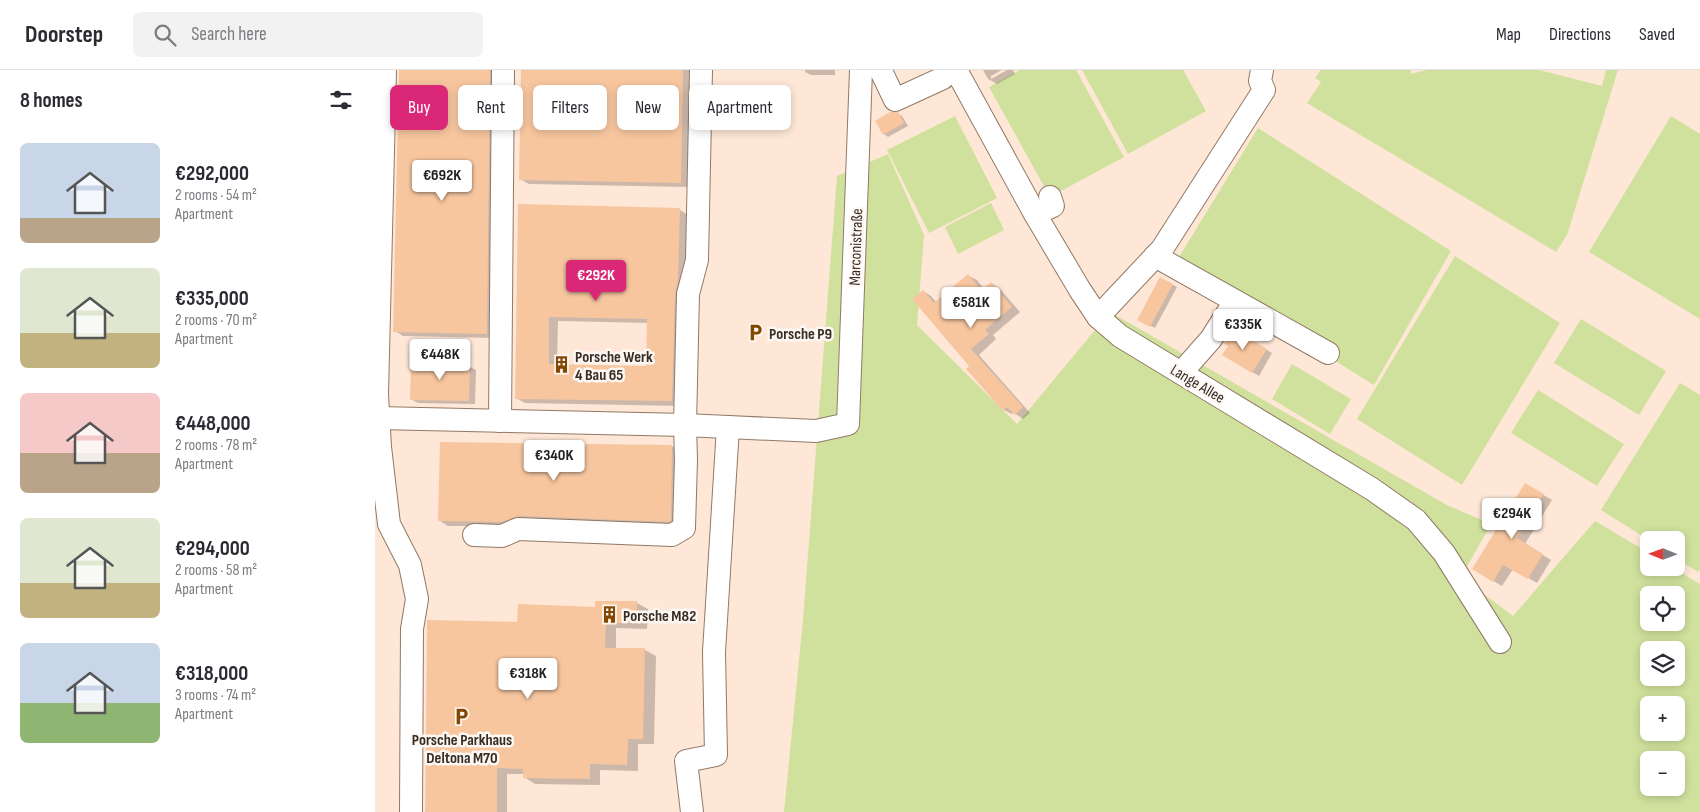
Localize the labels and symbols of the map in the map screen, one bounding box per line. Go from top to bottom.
pin: €692K [407,160,477,202]
street label: Marconistraße [846,208,867,286]
pin: €292K [561,260,631,302]
pin: €581K [936,286,1006,329]
pin: €335K [1208,308,1278,351]
parking icon: Porsche P9 [745,323,765,343]
place label: Porsche P9 [769,325,832,344]
pin: €448K [405,338,475,381]
place label: Porsche Werk 4 Bau 65 [575,348,653,385]
building icon: Porsche Werk 4 Bau 65 [551,355,571,375]
street label: Lange Allee [1167,361,1228,408]
pin: €340K [519,440,589,482]
pin: €294K [1477,498,1547,540]
north arrow [1640,531,1685,576]
building icon: Porsche M82 [599,605,619,625]
place label: Porsche M82 [623,607,696,626]
pin: €318K [493,658,563,700]
parking icon: Porsche Parkhaus Deltona M70 [452,707,472,727]
place label: Porsche Parkhaus Deltona M70 [412,731,512,768]

